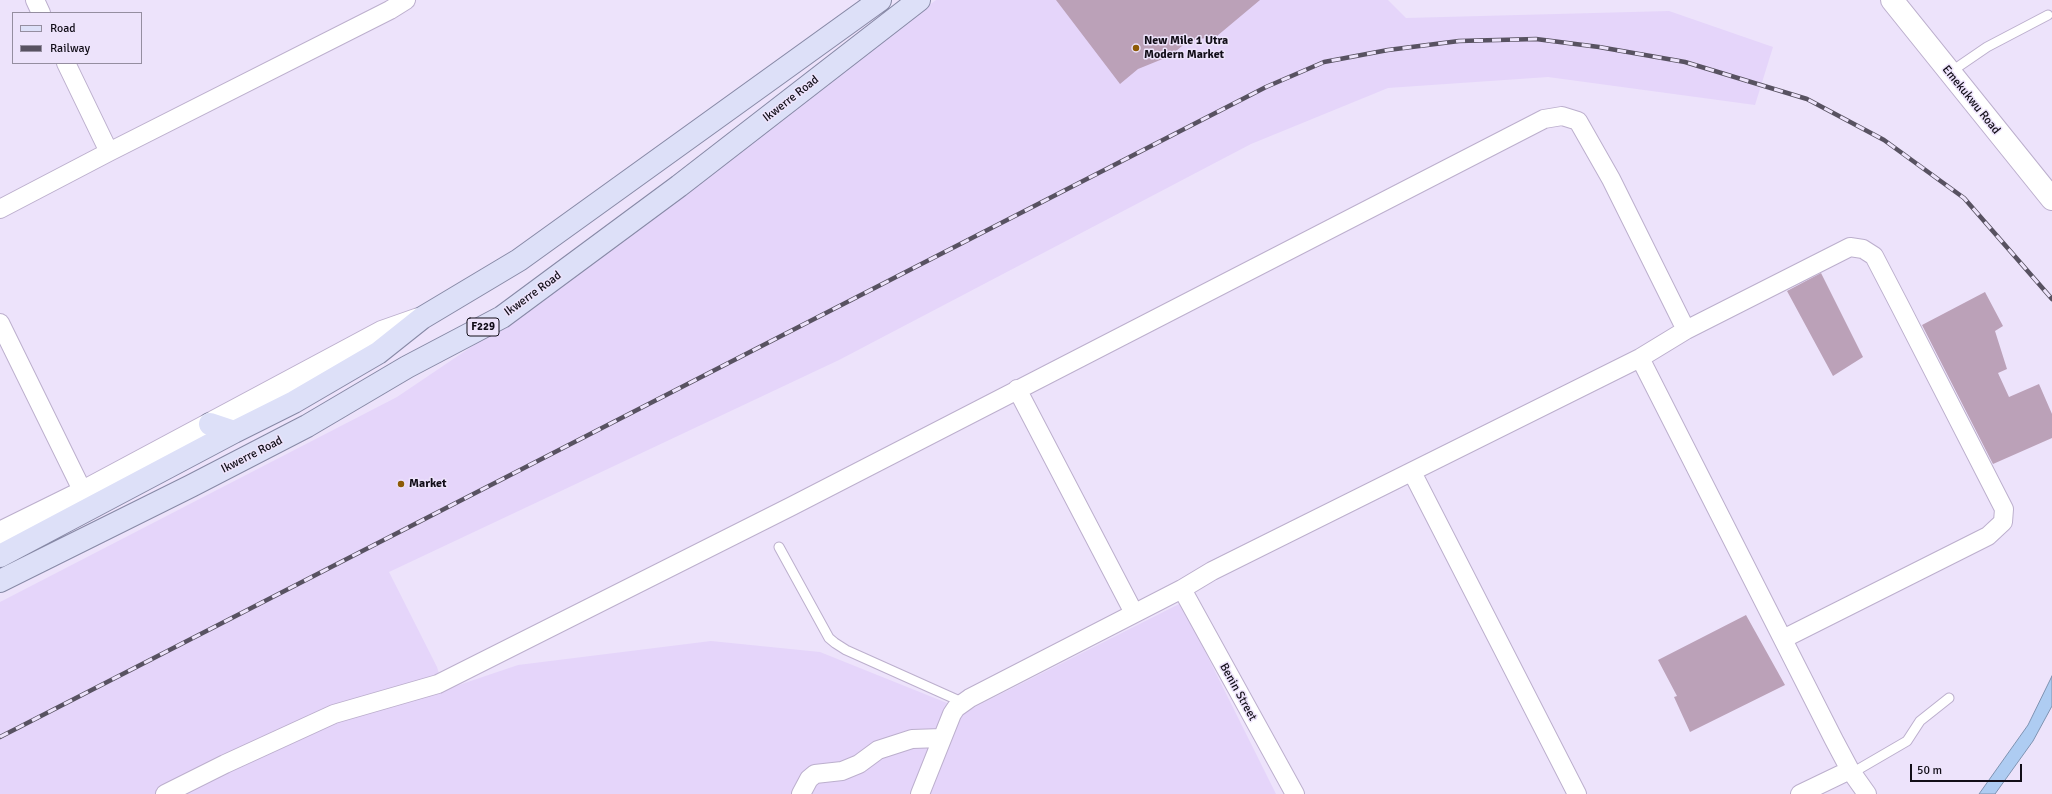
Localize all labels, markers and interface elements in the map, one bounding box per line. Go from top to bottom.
legend [12,12,142,64]
text: Road [50,21,76,36]
place label: New Mile 1 Utra Modern Market [1144,34,1228,62]
text: Railway [50,41,90,56]
marker: New Mile 1 Utra Modern Market [1131,43,1141,53]
street label: Emekukwu Road [1939,63,2003,137]
street label: Ikwerre Road [760,73,822,125]
street label: Ikwerre Road [502,268,564,320]
road number: F229 [467,318,499,336]
street label: Ikwerre Road [219,433,285,477]
place label: Market [409,477,446,491]
marker: Market [396,479,406,489]
street label: Benin Street [1216,661,1260,723]
scale bar [1912,756,2024,782]
text: 50 m [1917,763,1942,778]

